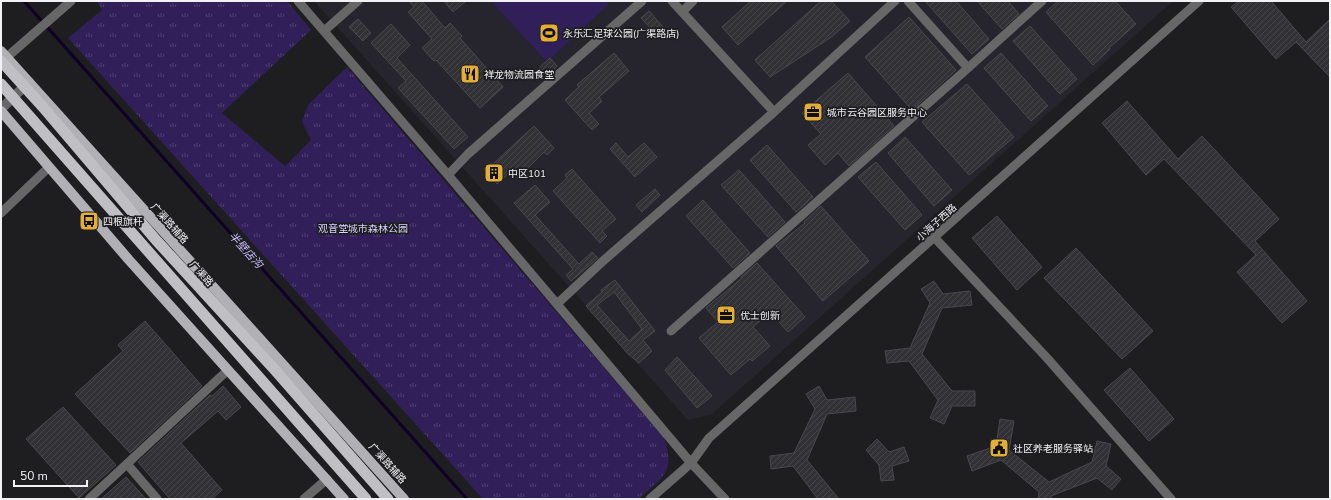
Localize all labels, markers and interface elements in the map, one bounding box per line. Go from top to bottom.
sports icon: 永乐汇足球公园(广渠路店) [538,22,560,44]
place label: 永乐汇足球公园(广渠路店) [563,27,679,41]
restaurant icon: 祥龙物流园食堂 [459,63,481,85]
place label: 祥龙物流园食堂 [484,68,554,82]
office icon: 城市云谷园区服务中心 [802,101,824,123]
place label: 城市云谷园区服务中心 [827,106,927,120]
building icon: 中区101 [483,162,505,184]
place label: 中区101 [508,167,546,181]
street label: 广渠路辅路 [147,200,191,247]
street label: 小海子西路 [913,201,960,245]
bus stop icon: 四根旗杆 [78,210,100,232]
place label: 四根旗杆 [103,215,143,229]
park label: 观音堂城市森林公园 [318,222,408,236]
water label: 半壁店沟 [225,229,267,272]
street label: 广渠路 [186,258,216,290]
office icon: 优士创新 [715,304,737,326]
place label: 优士创新 [740,309,780,323]
public building icon: 社区养老服务驿站 [988,437,1010,459]
street label: 广渠路辅路 [365,440,409,487]
place label: 社区养老服务驿站 [1013,442,1093,456]
scale bar [14,462,87,488]
text: 50 m [20,468,48,484]

